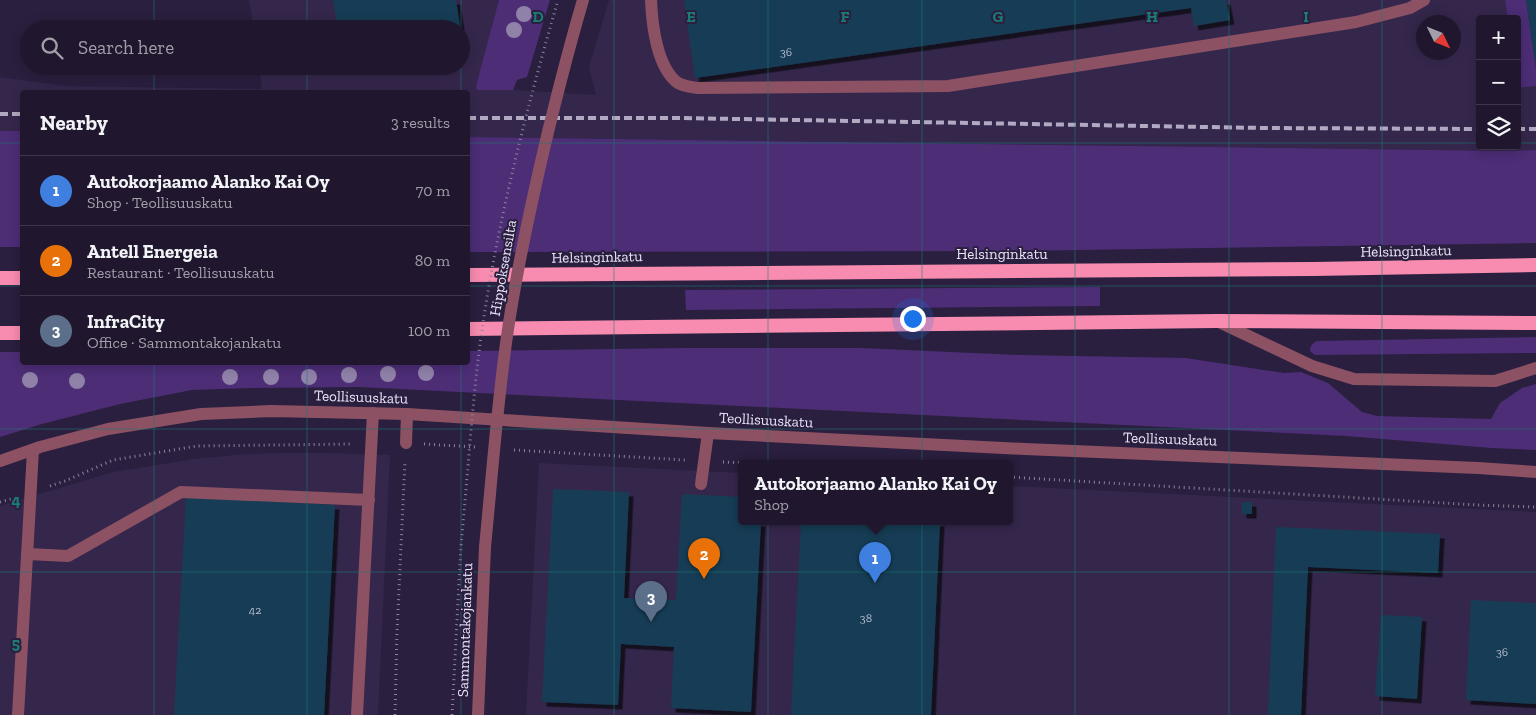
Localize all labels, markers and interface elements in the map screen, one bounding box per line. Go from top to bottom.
text: D [532,7,544,26]
text: E [686,7,696,26]
text: F [840,7,850,26]
text: G [993,7,1004,26]
text: H [1146,7,1158,26]
text: I [1303,7,1309,26]
north arrow [1416,15,1461,60]
map controls [1476,15,1521,150]
button: + [1476,15,1521,60]
search box [20,20,470,75]
icon: search [38,34,66,62]
text: Search here [78,36,174,59]
house number: 36 [780,45,792,59]
button: − [1476,60,1521,105]
button: layers [1476,105,1521,150]
text: Nearby [40,110,108,135]
text: 3 results [391,113,450,132]
text: Autokorjaamo Alanko Kai Oy [87,170,329,193]
text: 1 [53,181,59,200]
text: 70 m [416,181,450,200]
text: Shop · Teollisuuskatu [87,193,233,212]
street label: Hippoksensilta [486,219,520,317]
text: Antell Energeia [87,240,218,263]
street label: Helsinginkatu [1360,241,1452,261]
street label: Helsinginkatu [956,245,1048,263]
street label: Helsinginkatu [551,247,643,267]
text: 2 [52,251,60,270]
text: 80 m [415,251,450,270]
text: Restaurant · Teollisuuskatu [87,263,274,282]
your location [900,306,926,332]
text: InfraCity [87,310,165,333]
text: 3 [52,321,60,340]
text: 100 m [408,321,450,340]
text: Office · Sammontakojankatu [87,333,281,352]
street label: Teollisuuskatu [314,386,409,408]
street label: Teollisuuskatu [718,409,814,431]
street label: Teollisuuskatu [1123,428,1218,450]
popup [738,460,1013,525]
text: Autokorjaamo Alanko Kai Oy [754,472,997,495]
text: 4 [11,491,21,510]
text: Shop [754,495,789,514]
pin: 2 [688,538,720,579]
pin: 1 [859,542,891,583]
street label: Sammontakojankatu [454,562,476,697]
pin: 3 [635,581,667,622]
house number: 42 [249,603,261,617]
house number: 38 [860,611,872,625]
text: 5 [12,634,20,653]
house number: 36 [1496,645,1508,659]

